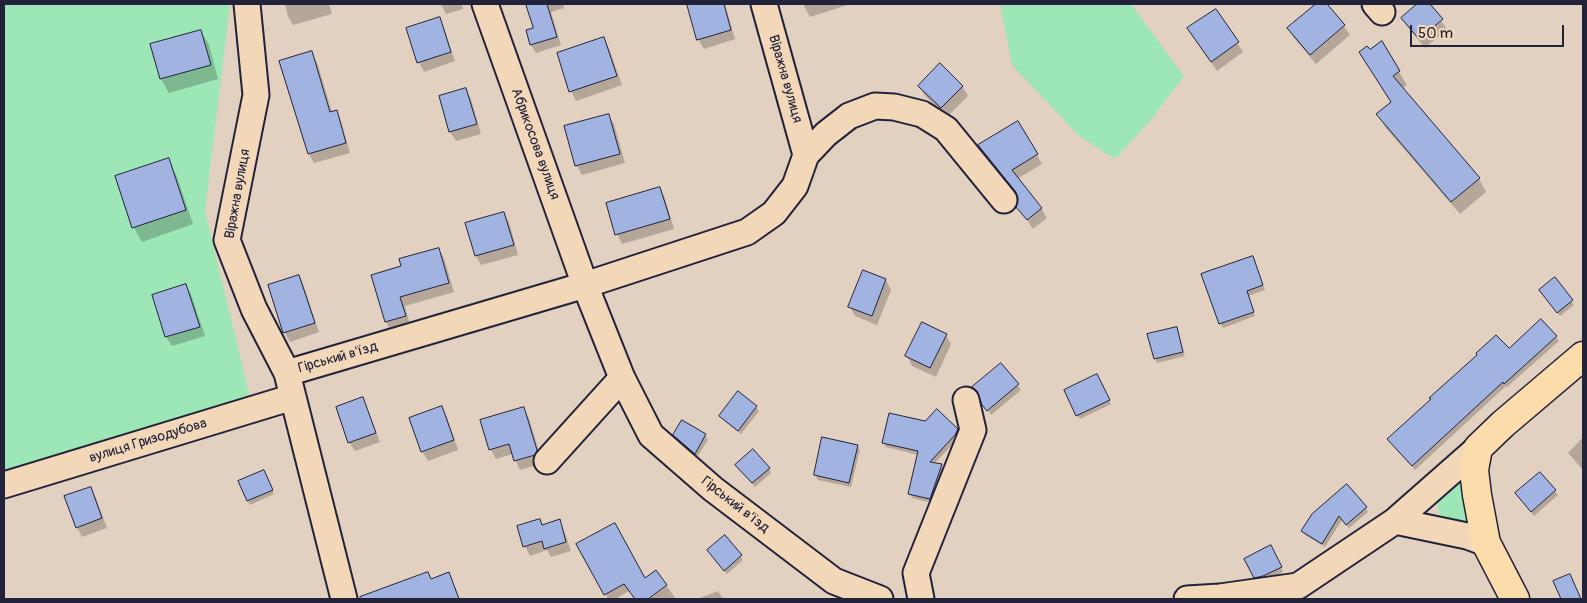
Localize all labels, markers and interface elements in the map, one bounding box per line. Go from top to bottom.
scale bar [1412,15,1566,47]
text: 50 m [1418,24,1453,43]
street label: Віражна вулиця [764,33,806,125]
street label: Абрикосова вулиця [507,86,563,202]
street label: Віражна вулиця [222,148,254,240]
street label: Гірський в'їзд [296,339,380,377]
street label: вулиця Гризодубова [87,415,209,467]
street label: Гірський в'їзд [697,473,773,537]

